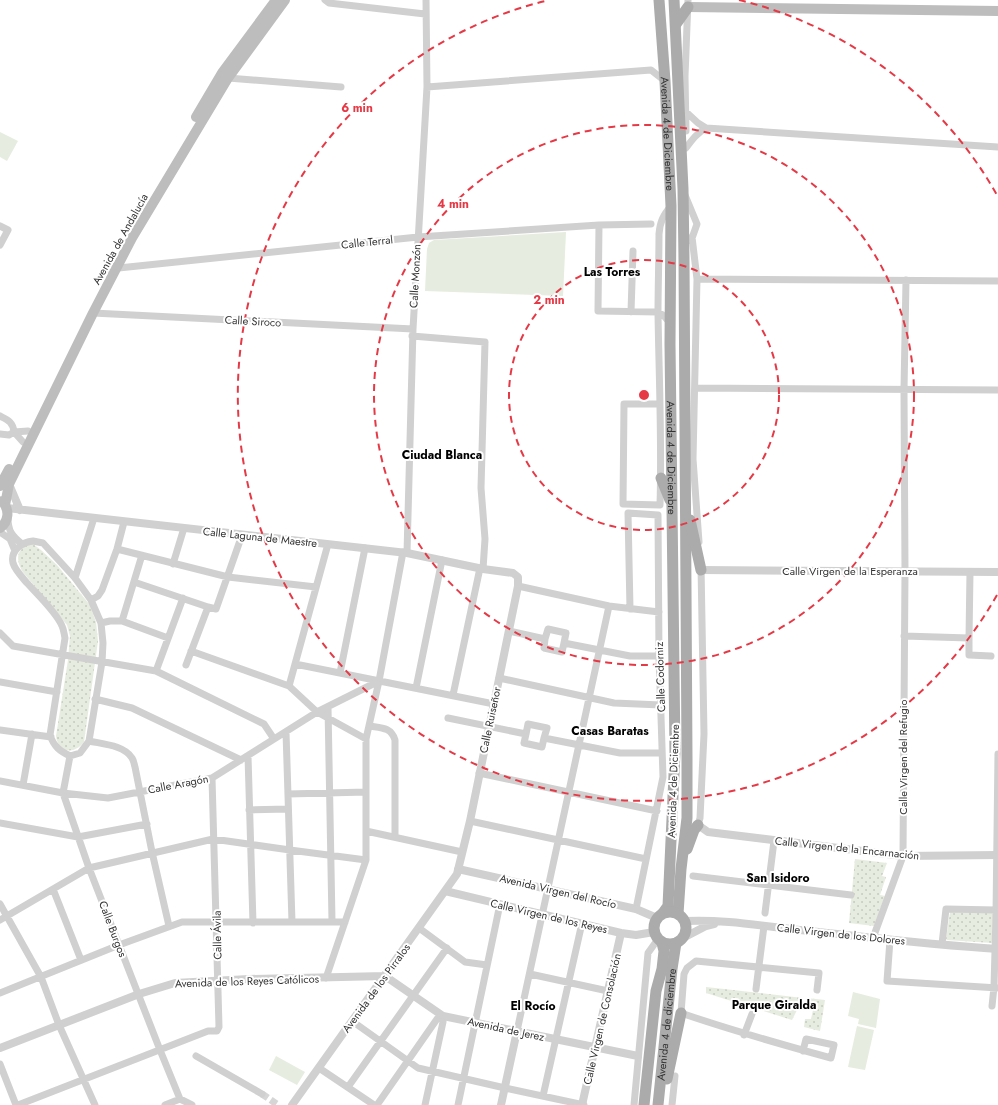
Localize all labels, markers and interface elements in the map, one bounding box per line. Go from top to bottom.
street label: Avenida 4 de Diciembre [657,76,678,191]
text: 6 min [341,99,373,117]
street label: Avenida de Andalucía [88,190,152,288]
text: 4 min [437,195,469,213]
street label: Calle Terral [340,231,394,253]
street label: Calle Monzón [405,244,425,308]
district label: Las Torres [584,263,641,281]
text: 2 min [533,291,565,309]
street label: Calle Siroco [224,312,282,330]
centre of rings [637,388,651,402]
street label: Avenida 4 de Diciembre [663,401,680,515]
district label: Ciudad Blanca [402,446,482,464]
street label: Calle Laguna de Maestre [202,523,318,551]
street label: Calle Virgen de la Esperanza [782,563,918,579]
street label: Calle Codorniz [651,642,669,712]
street label: Calle Ruiseñor [475,685,505,755]
street label: Calle Virgen del Refugio [895,699,911,815]
district label: Casas Baratas [571,722,649,740]
street label: Avenida 4 de Diciembre [663,724,683,838]
street label: Calle Aragón [146,770,210,798]
street label: Calle Virgen de la Encarnación [774,832,920,864]
district label: San Isidoro [746,869,810,887]
street label: Avenida Virgen del Rocío [498,870,618,912]
street label: Calle Virgen de los Reyes [489,895,610,937]
street label: Calle Burgos [95,899,131,960]
street label: Calle Ávila [209,910,225,960]
street label: Calle Virgen de los Dolores [776,919,906,949]
street label: Avenida de los Pirralos [338,940,414,1036]
street label: Calle Virgen de Consolación [579,952,625,1086]
street label: Avenida 4 de diciembre [653,967,680,1081]
street label: Avenida de los Reyes Católicos [175,970,320,992]
district label: Parque Giralda [732,996,816,1014]
district label: El Rocío [510,997,556,1015]
street label: Avenida de Jerez [466,1013,546,1045]

